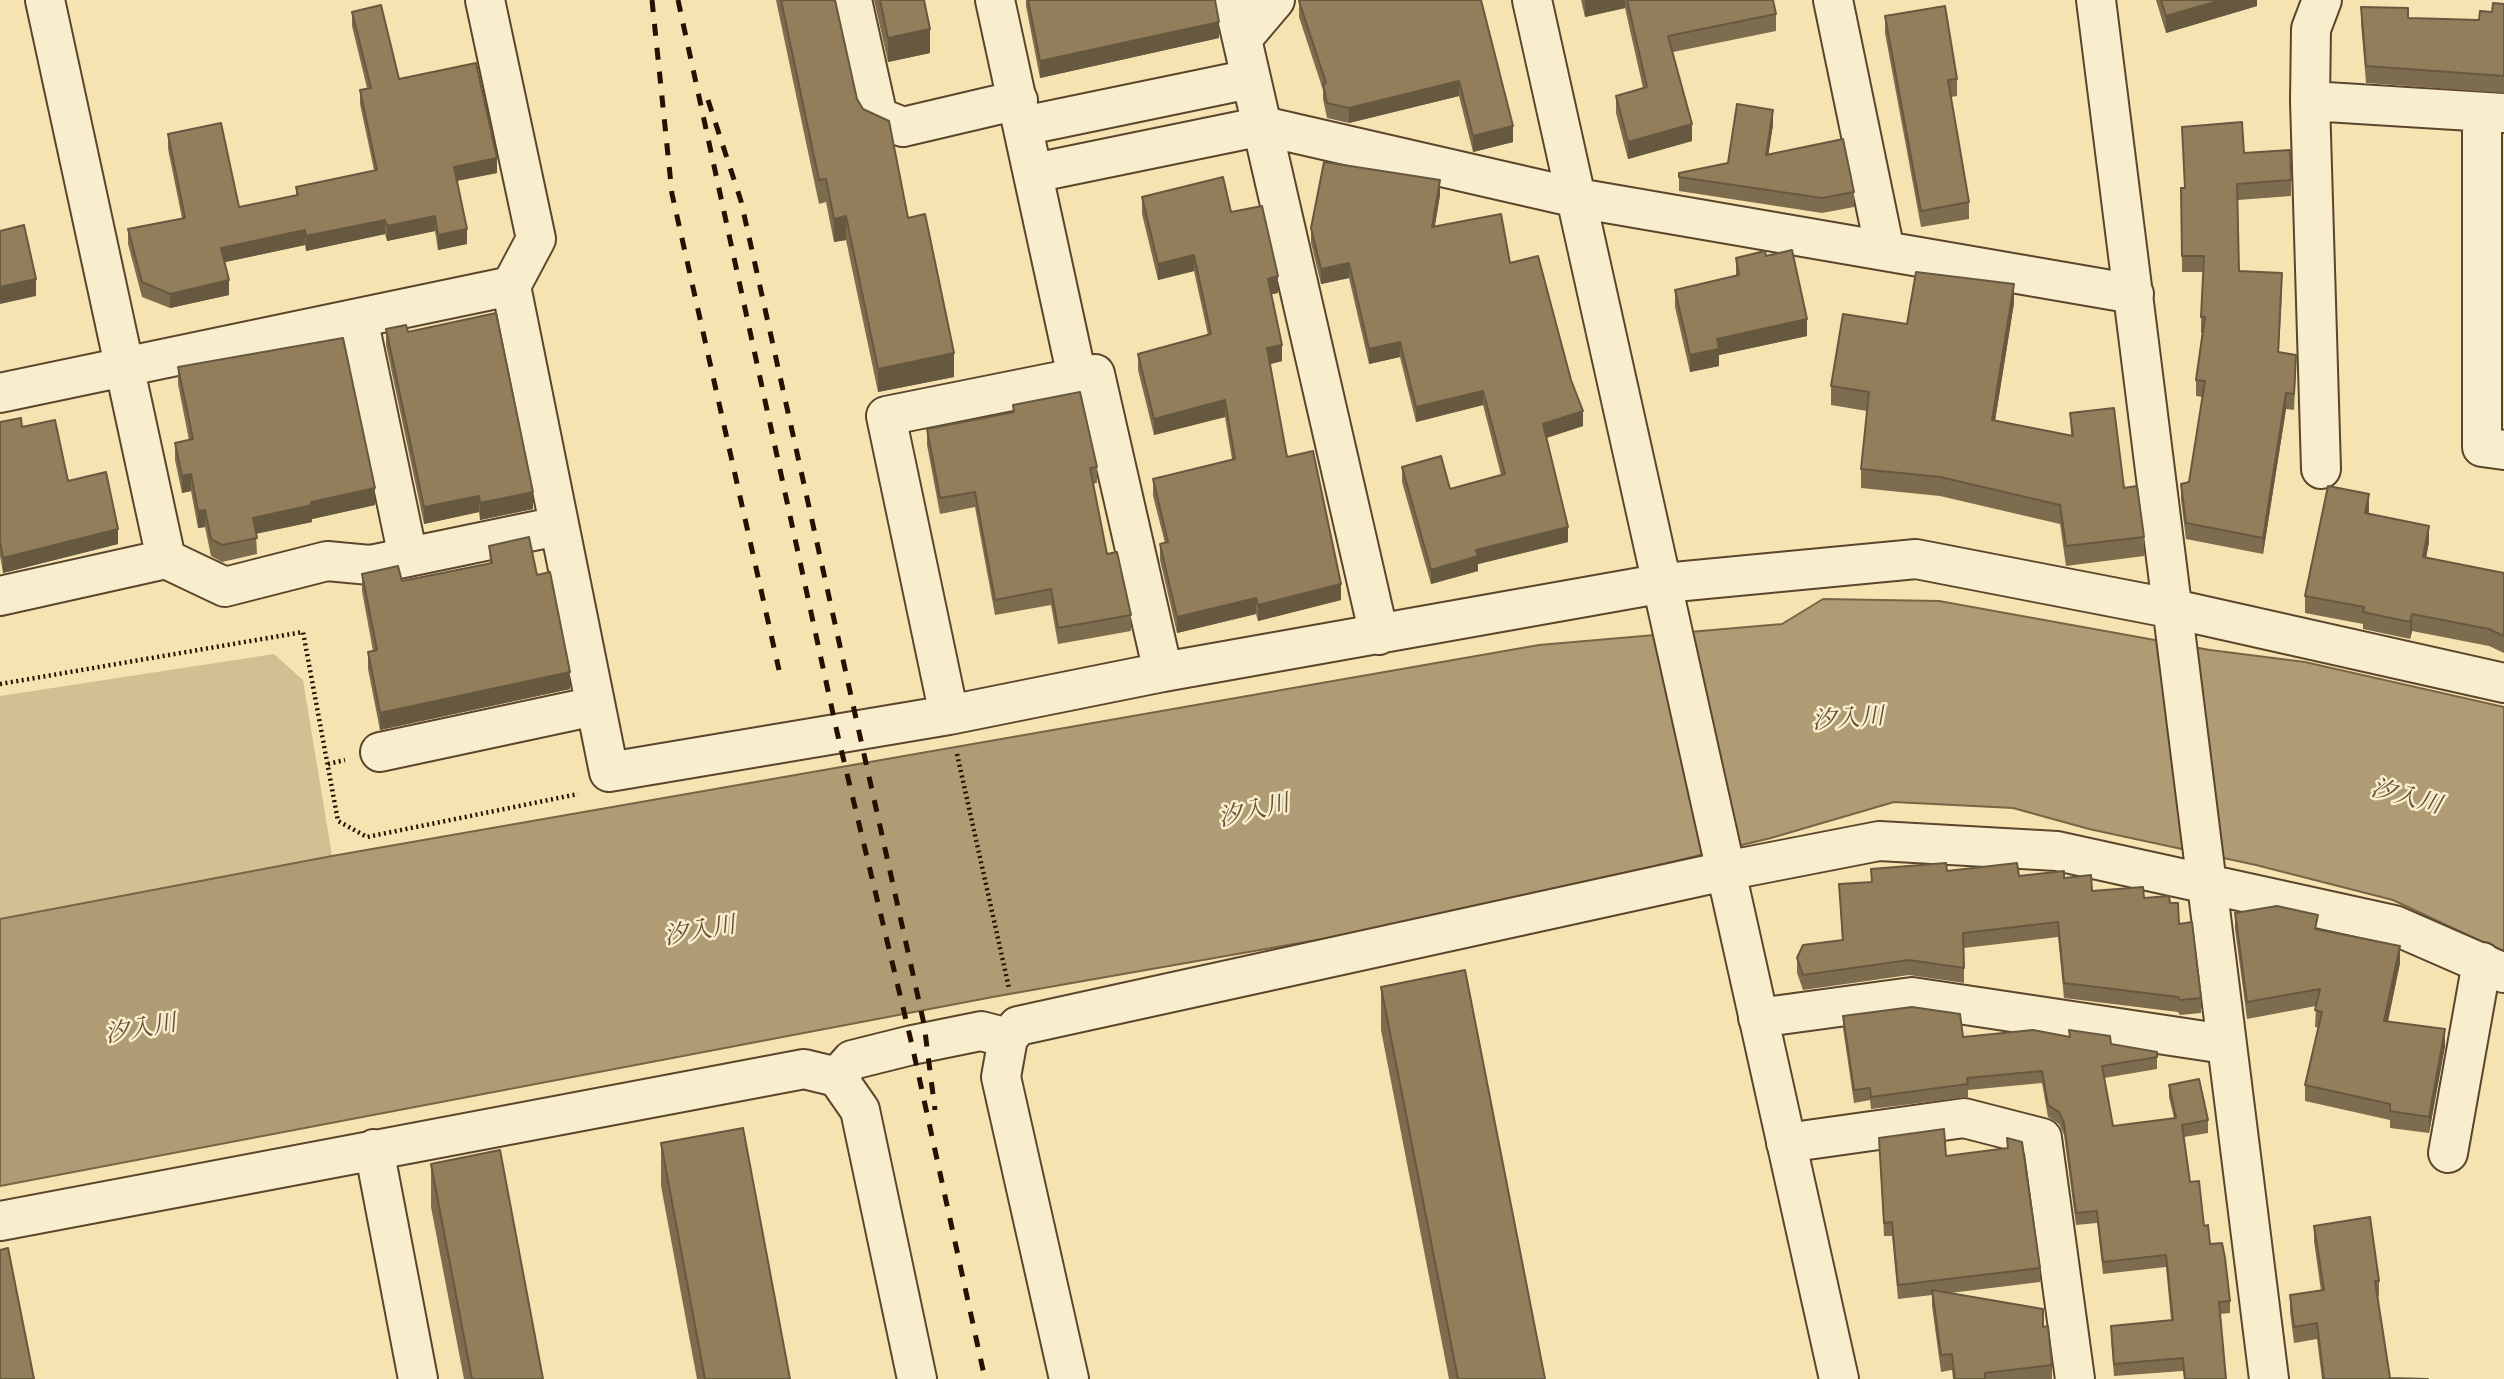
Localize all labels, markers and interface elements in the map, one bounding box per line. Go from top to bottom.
water label: 汐入川 [1811,703,1885,737]
water label: 汐入川 [2367,775,2445,821]
water label: 汐入川 [1216,790,1292,834]
water label: 汐入川 [662,912,738,952]
water label: 汐入川 [103,1010,179,1050]

